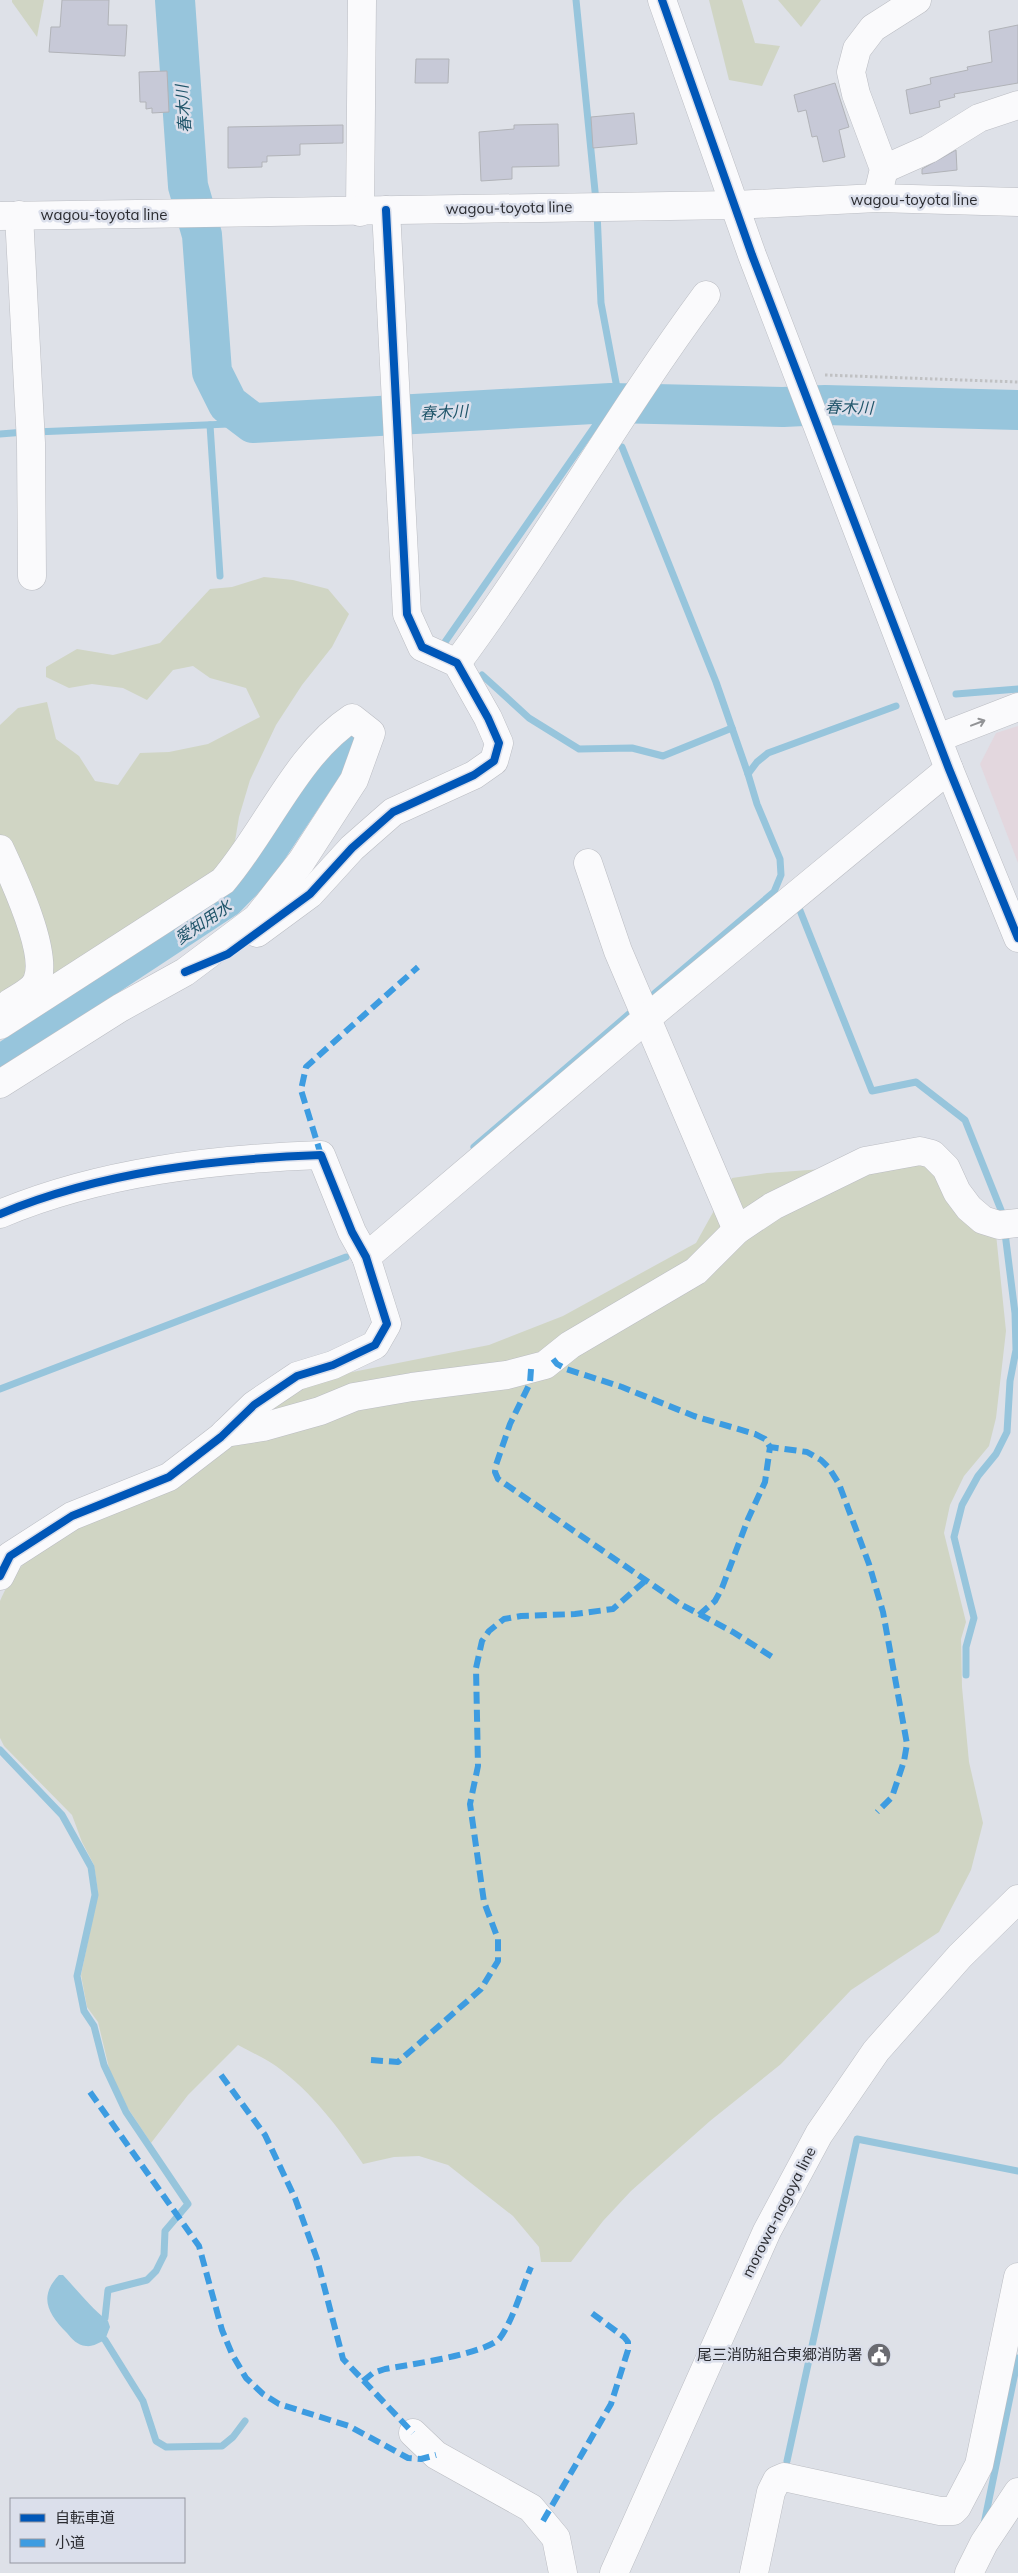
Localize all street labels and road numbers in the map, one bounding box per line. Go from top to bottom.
street label: wagou-toyota line [851,190,977,209]
street label: wagou-toyota line [445,197,573,218]
street label: wagou-toyota line [41,205,167,224]
street label: morowa-nagoya line [737,2143,820,2280]

